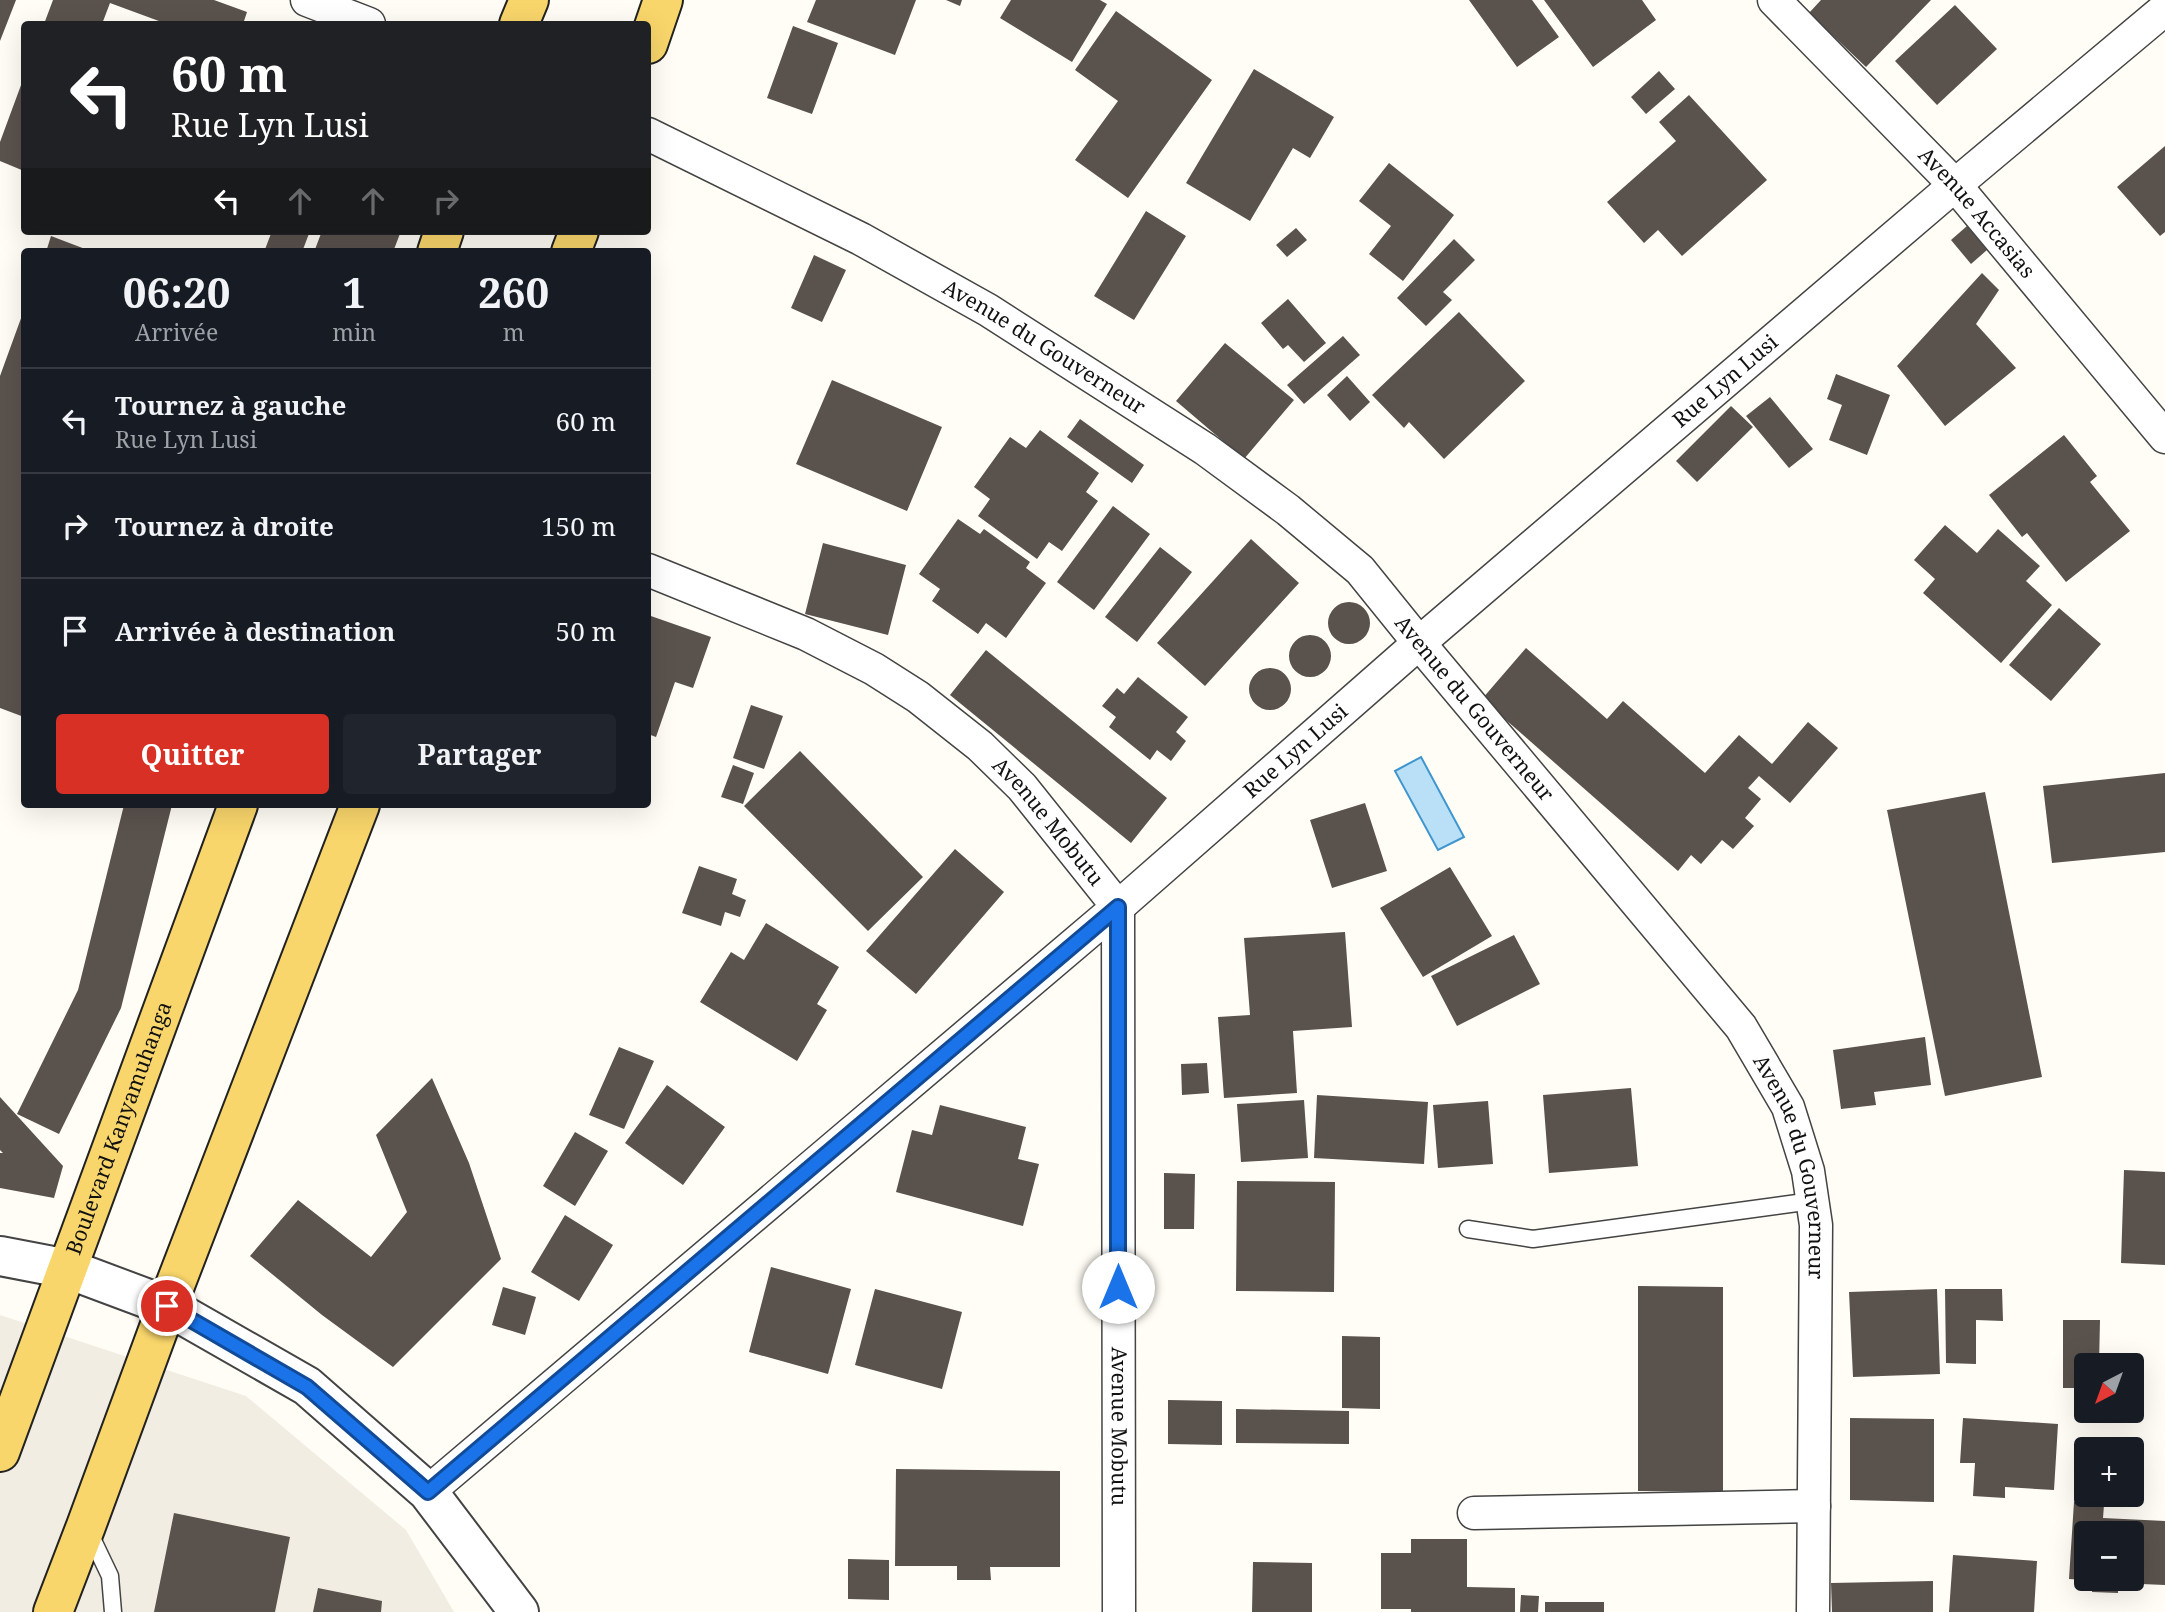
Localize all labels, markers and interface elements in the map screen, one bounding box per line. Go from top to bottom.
text: 60 m [171,40,287,106]
icon: left [56,49,147,140]
text: Rue Lyn Lusi [171,103,369,146]
street label: Avenue Accasias [1913,141,2042,284]
icon: left [208,182,246,220]
icon: ahead [281,182,319,220]
icon: ahead [354,182,392,220]
icon: right [427,182,465,220]
text: 06:20 [123,263,230,320]
text: 1 [342,263,366,320]
text: 260 [478,263,549,320]
street label: Avenue du Gouverneur [938,272,1151,420]
text: Arrivée [135,316,218,348]
text: min [332,316,376,348]
text: m [503,316,524,348]
street label: Rue Lyn Lusi [1666,327,1783,433]
text: Tournez à gauche [115,387,346,423]
icon: left [56,402,94,440]
text: 60 m [556,403,616,439]
text: Rue Lyn Lusi [115,423,257,455]
icon: right [56,507,94,545]
text: Tournez à droite [115,508,334,544]
text: 150 m [541,508,616,544]
street label: Avenue du Gouverneur [1389,609,1561,807]
icon: arrive [56,612,94,650]
text: Arrivée à destination [115,613,395,649]
text: 50 m [556,613,616,649]
street label: Rue Lyn Lusi [1237,697,1353,804]
button: Quitter [56,714,329,794]
button: Partager [343,714,616,794]
street label: Avenue Mobutu [987,751,1110,891]
street label: Boulevard Kanyamuhanga [59,997,178,1258]
street label: Avenue du Gouverneur [1747,1049,1831,1279]
position arrow [1081,1250,1155,1324]
pin [137,1276,197,1336]
icon: arrive [148,1287,186,1325]
street label: Avenue Mobutu [1106,1347,1134,1506]
north arrow [2074,1353,2144,1423]
map controls [2074,1353,2144,1591]
button: + [2074,1437,2144,1507]
button: − [2074,1521,2144,1591]

